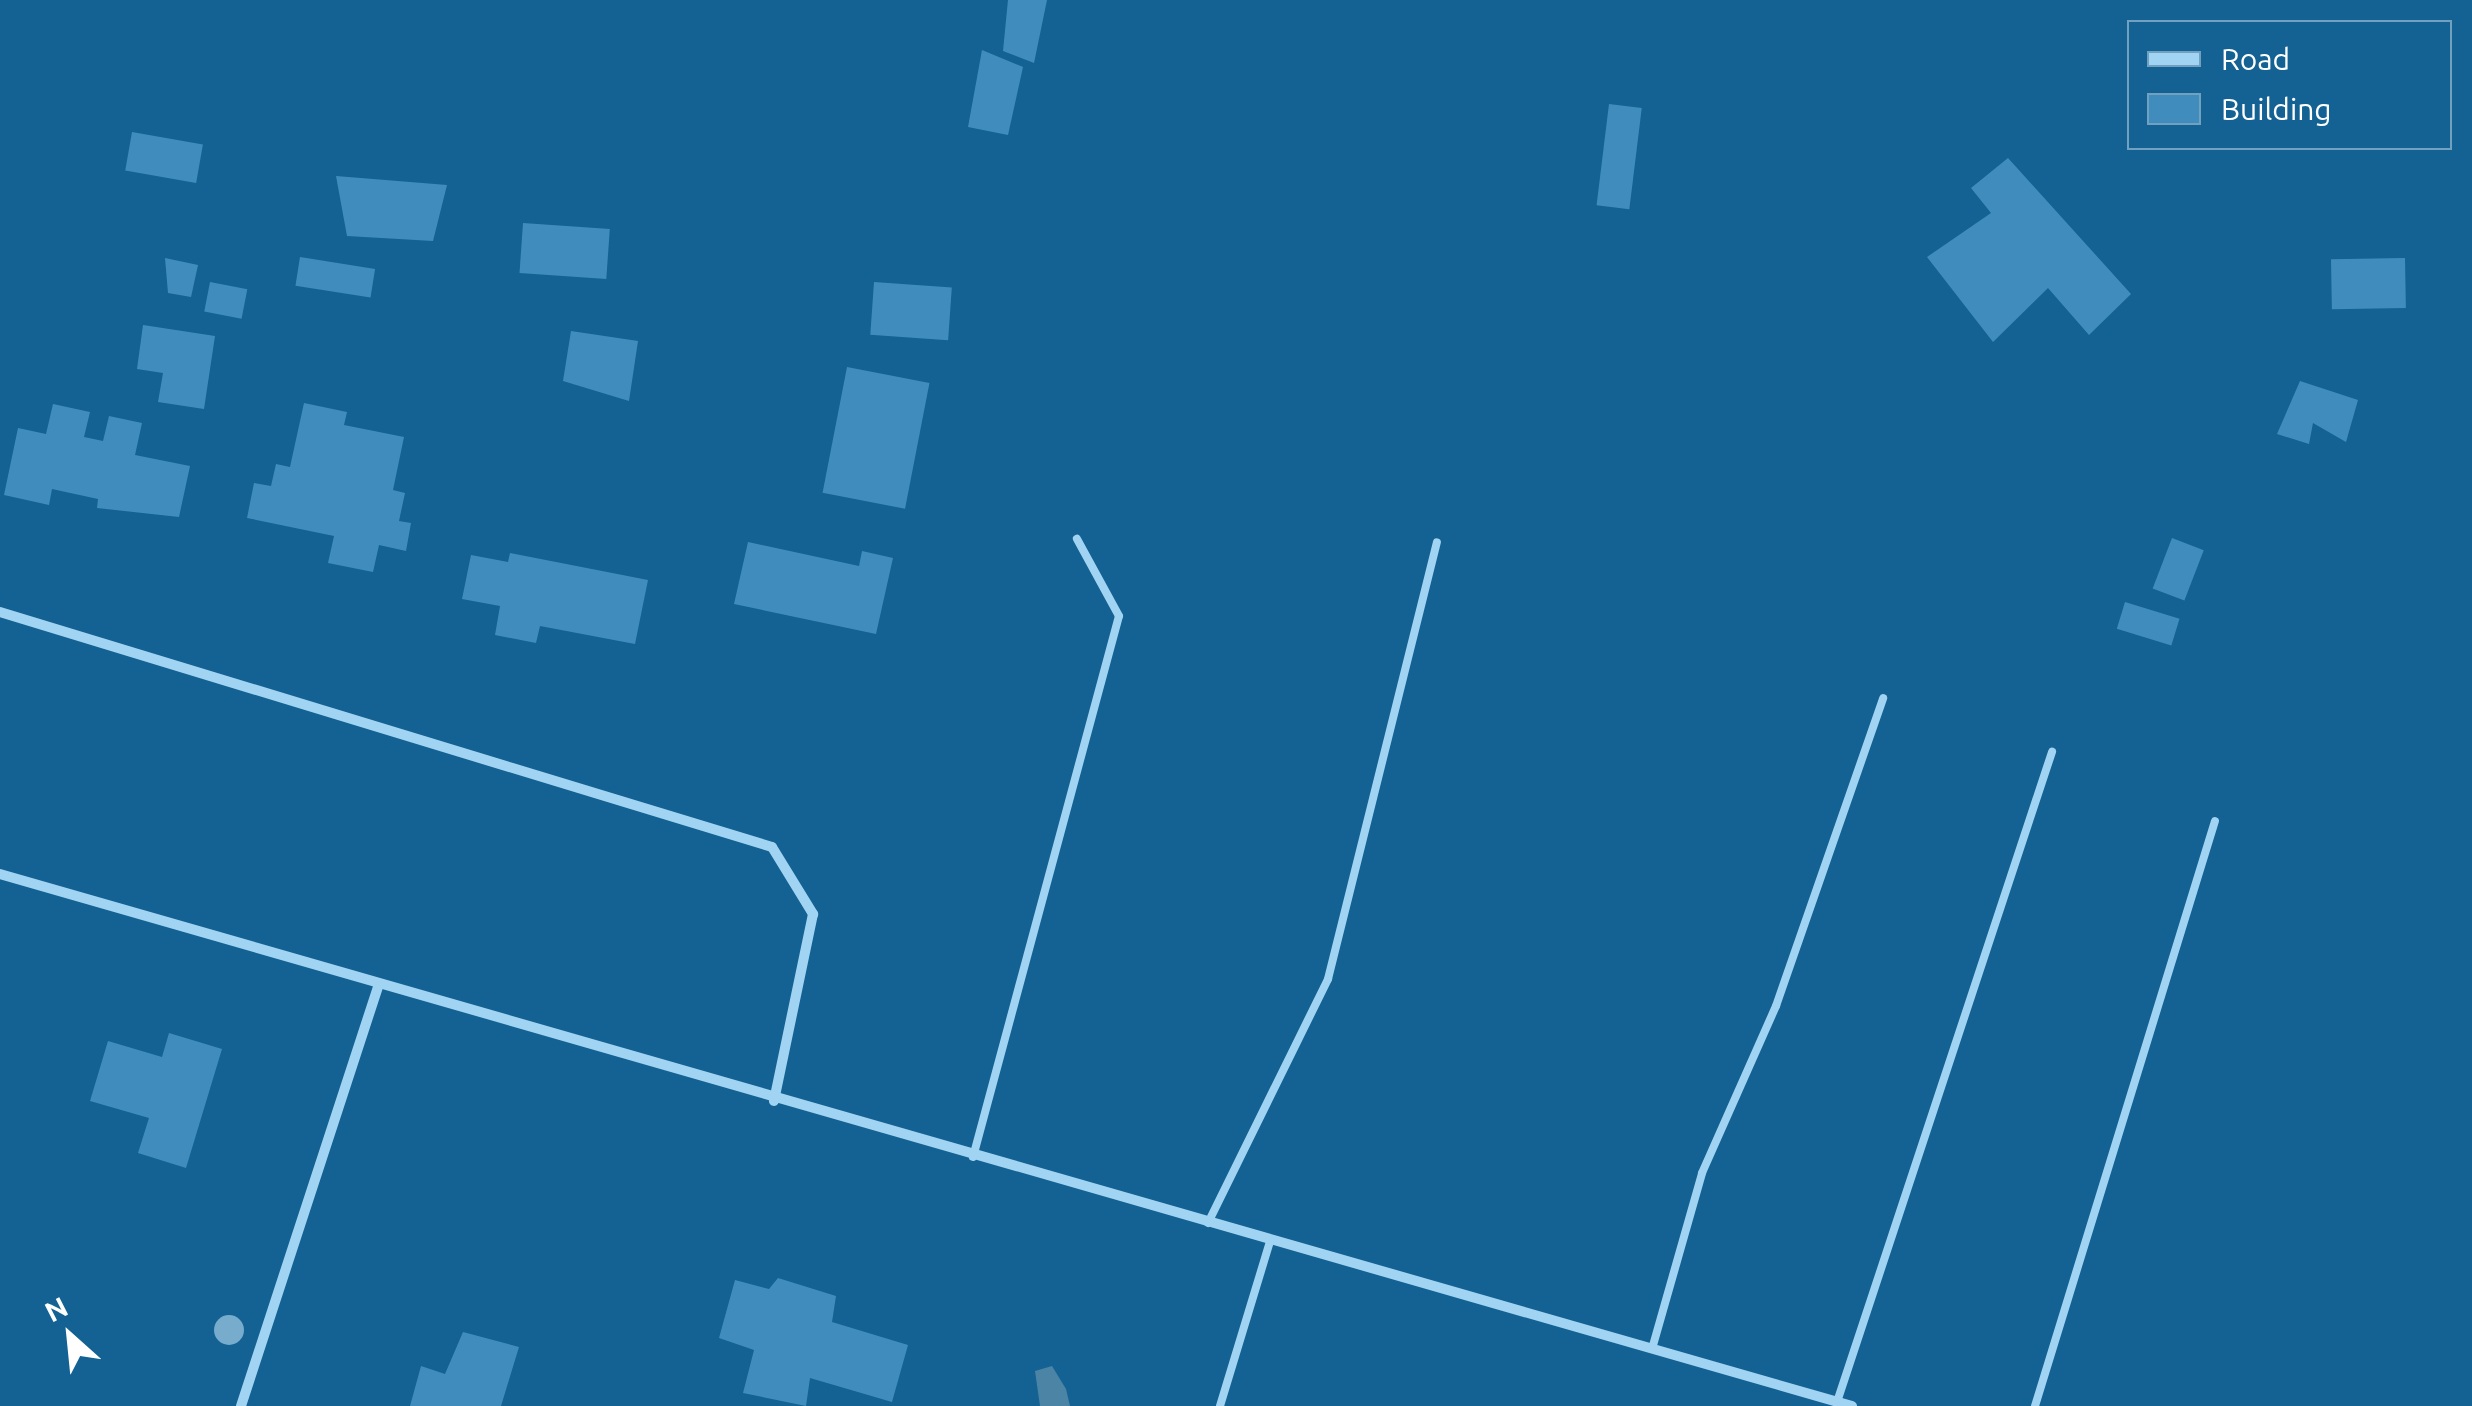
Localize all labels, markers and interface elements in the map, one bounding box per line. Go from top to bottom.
legend [2127,20,2452,150]
text: Road [2221,42,2290,76]
text: Building [2221,92,2332,126]
north arrow [20,1286,120,1386]
text: N [40,1290,72,1327]

